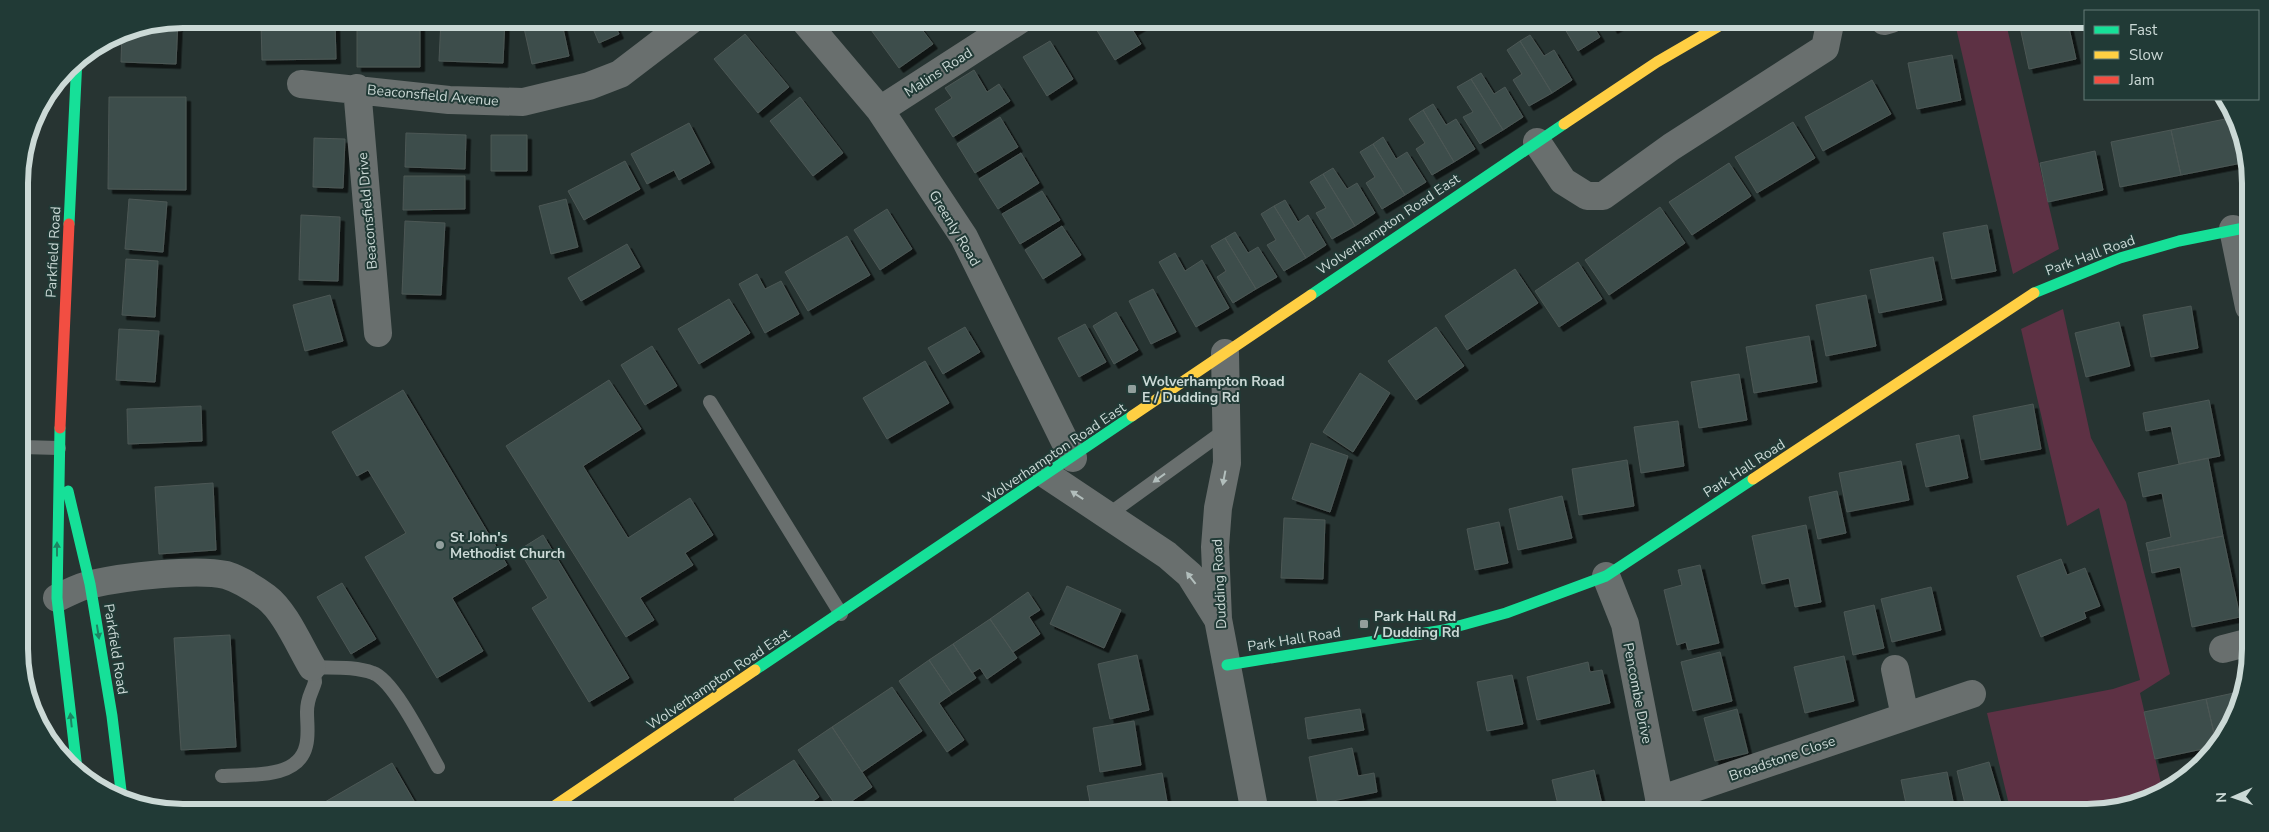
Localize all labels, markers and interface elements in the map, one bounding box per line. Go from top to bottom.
legend [2084,10,2259,100]
text: Fast [2129,20,2158,40]
street label: Malins Road [901,43,976,102]
text: Slow [2129,45,2164,65]
text: Jam [2128,70,2155,90]
street label: Beaconsfield Avenue [366,80,499,111]
street label: Beaconsfield Drive [353,152,382,270]
street label: Wolverhampton Road East [1313,169,1464,279]
street label: Greenly Road [924,187,985,270]
street label: Parkfield Road [42,206,65,298]
street label: Park Hall Road [2043,230,2138,280]
place label: Wolverhampton Road E / Dudding Rd [1142,372,1285,407]
marker: Wolverhampton Road E / Dudding Rd [1126,383,1138,395]
street label: Wolverhampton Road East [979,398,1130,508]
street label: Park Hall Road [1700,435,1789,502]
one-way arrow [1220,470,1228,485]
one-way arrow [1152,473,1166,483]
one-way arrow [1071,490,1084,500]
place label: St John's Methodist Church [450,528,565,563]
street label: Dudding Road [1208,538,1231,629]
marker: St John's Methodist Church [434,539,446,551]
one-way arrow [53,541,61,557]
one-way arrow [1185,572,1196,585]
street label: Parkfield Road [99,602,132,696]
place label: Park Hall Rd / Dudding Rd [1373,607,1460,642]
marker: Park Hall Rd / Dudding Rd [1358,618,1370,630]
street label: Park Hall Road [1246,623,1342,656]
street label: Wolverhampton Road East [643,624,794,734]
one-way arrow [95,625,103,641]
street label: Pencombe Drive [1618,641,1657,745]
one-way arrow [67,712,75,728]
street label: Broadstone Close [1726,731,1838,786]
north arrow [2209,772,2259,822]
text: N [2212,792,2231,803]

